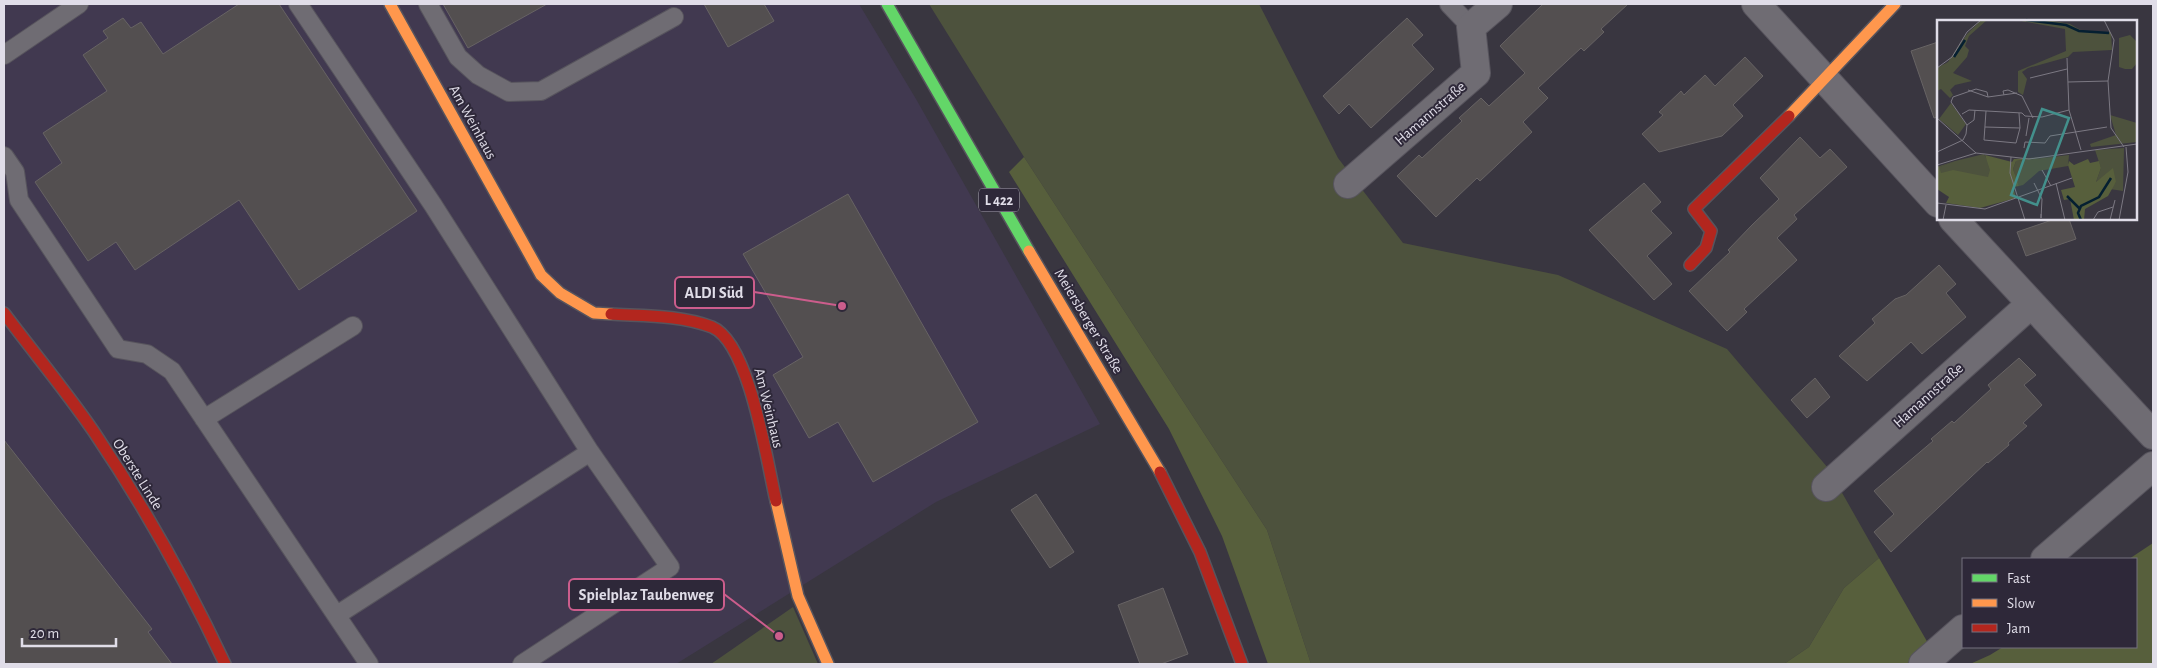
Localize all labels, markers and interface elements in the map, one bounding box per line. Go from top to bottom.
inset map [1937,20,2137,220]
street label: Hamannstraße [1392,79,1469,148]
street label: Am Weinhaus [446,83,499,162]
road number: L 422 [979,188,1019,212]
street label: Meiersberger Straße [1051,266,1126,376]
callout: ALDI Süd [675,277,754,308]
text: ALDI Süd [685,285,744,301]
street label: Hamannstraße [1891,360,1966,430]
street label: Am Weinhaus [751,367,786,450]
street label: Oberste Linde [110,436,165,513]
legend [1962,558,2137,648]
text: Fast [2007,571,2031,586]
callout: Spielplaz Taubenweg [569,579,724,610]
text: Spielplaz Taubenweg [578,587,715,603]
text: Slow [2007,596,2035,611]
scale bar [22,616,116,648]
text: Jam [2007,621,2030,636]
text: 20 m [30,626,59,641]

